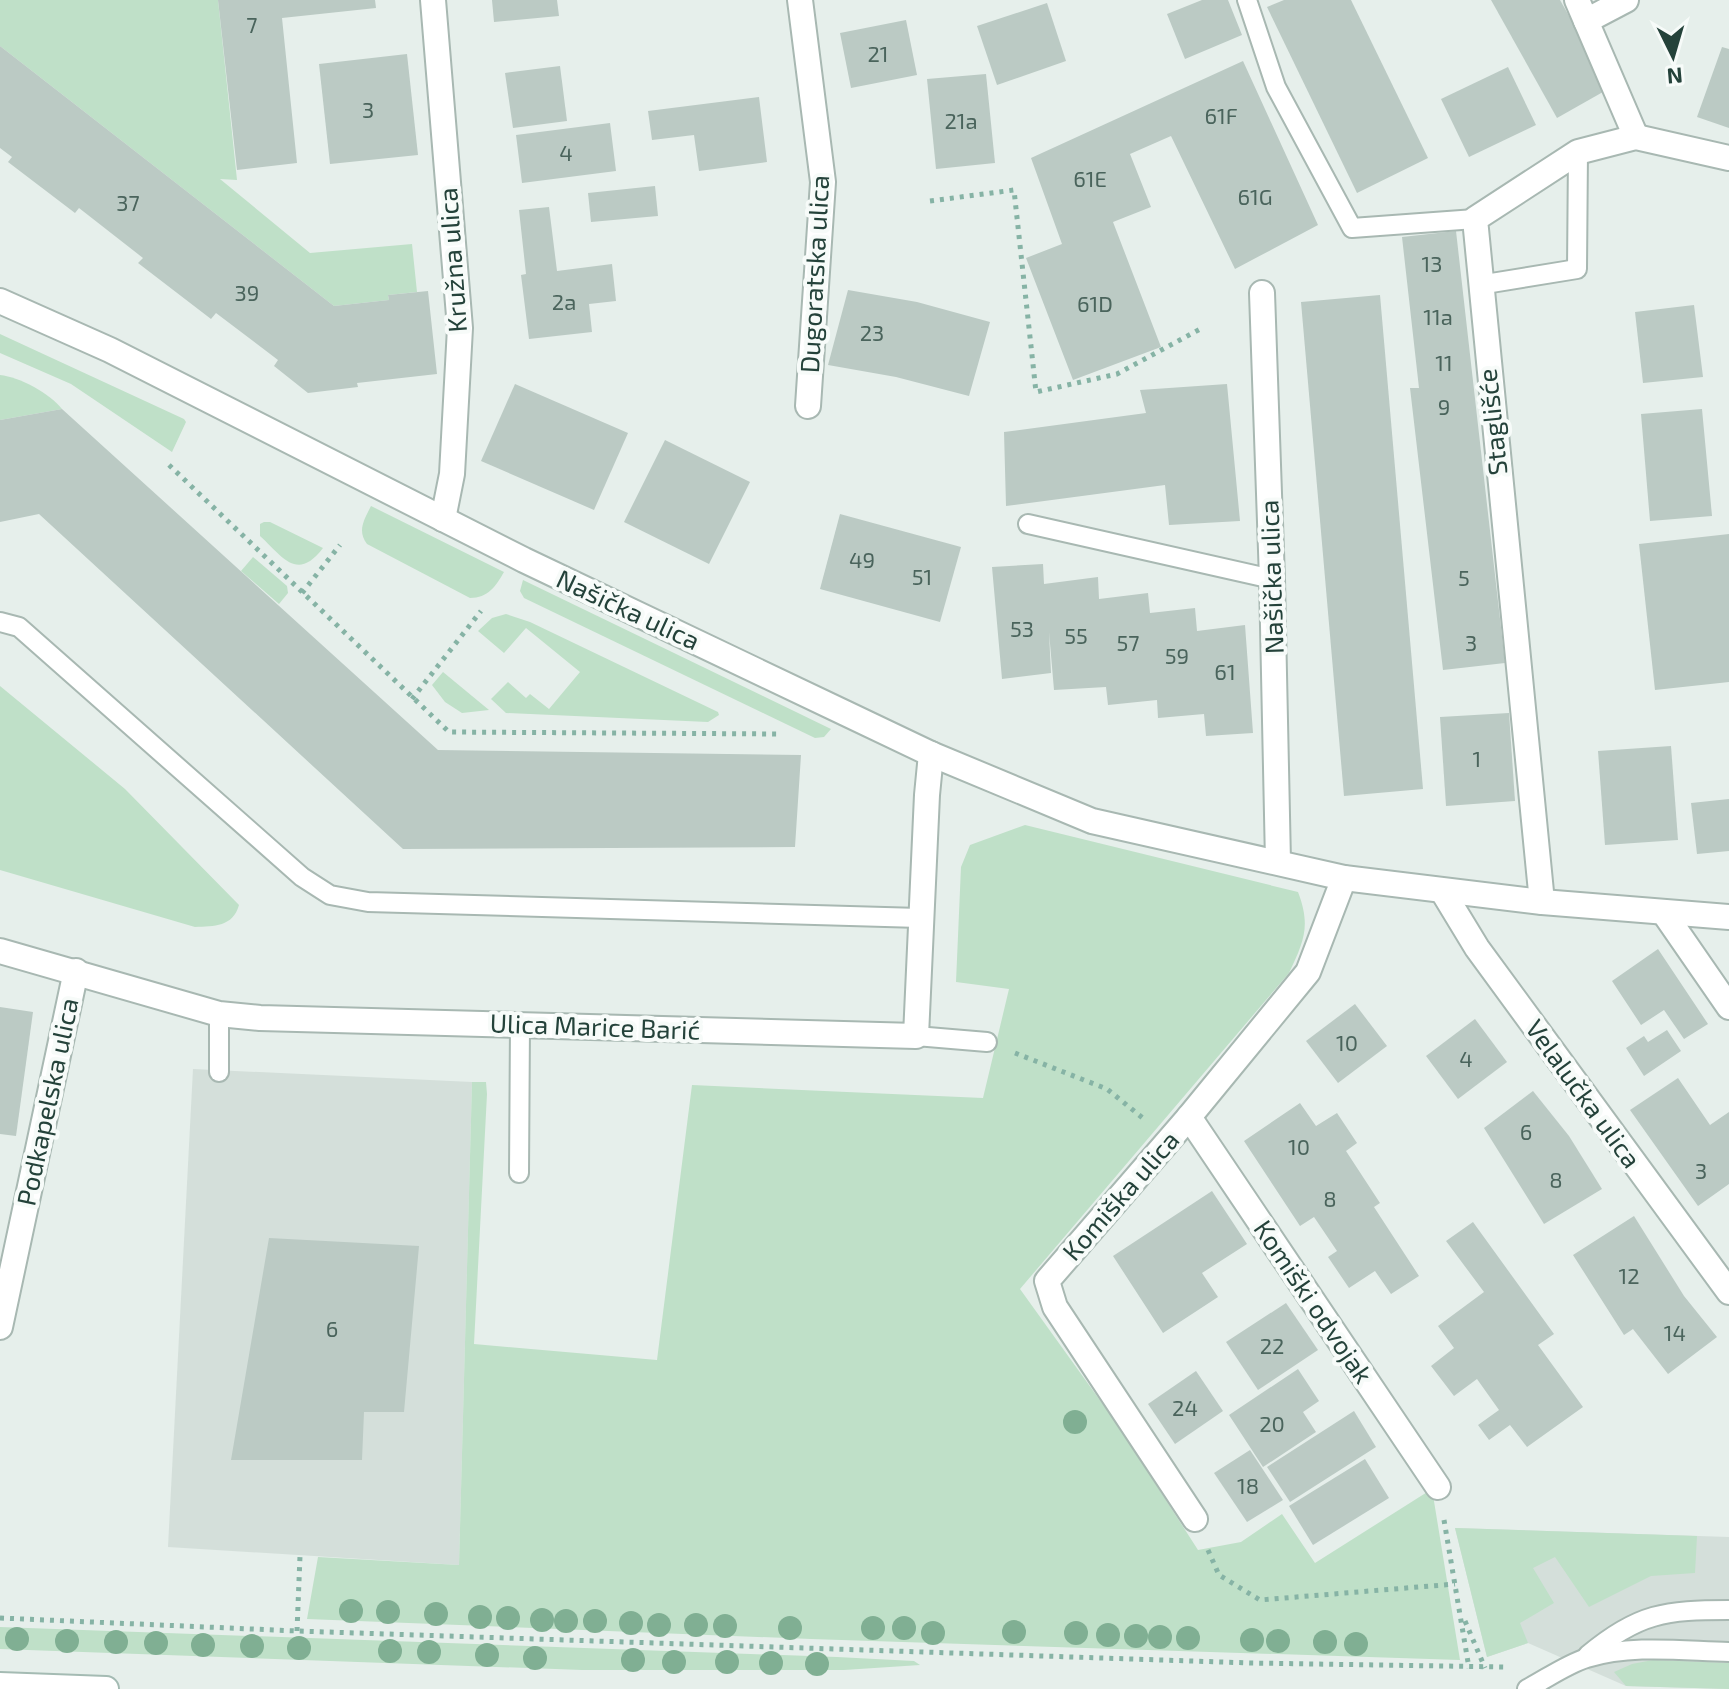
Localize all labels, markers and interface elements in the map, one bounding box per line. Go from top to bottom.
house number: 7 [246,11,258,37]
north arrow [1633,16,1713,96]
house number: 21 [867,40,889,66]
text: N [1666,63,1684,91]
house number: 3 [362,96,374,122]
house number: 61F [1204,102,1238,128]
house number: 21a [944,107,978,133]
house number: 4 [559,139,573,165]
house number: 61E [1073,165,1107,191]
street label: Dugoratska ulica [793,174,834,374]
house number: 61G [1237,183,1273,209]
street label: Kružna ulica [431,187,472,334]
house number: 37 [116,189,140,215]
house number: 13 [1422,250,1443,276]
house number: 39 [235,279,259,305]
house number: 2a [552,288,576,314]
house number: 61D [1077,290,1113,316]
house number: 11a [1423,303,1453,329]
house number: 23 [860,319,884,345]
house number: 11 [1435,349,1453,375]
street label: Staglišće [1471,367,1513,477]
house number: 9 [1438,393,1450,419]
street label: Našička ulica [1252,499,1289,655]
house number: 49 [849,546,875,572]
street label: Našička ulica [552,562,705,655]
house number: 51 [912,563,932,589]
house number: 5 [1458,564,1470,590]
house number: 53 [1010,615,1034,641]
house number: 55 [1064,622,1088,648]
house number: 57 [1116,629,1140,655]
house number: 3 [1465,629,1477,655]
house number: 59 [1165,642,1189,668]
house number: 61 [1214,658,1236,684]
house number: 1 [1473,745,1481,771]
street label: Podkapelska ulica [9,995,84,1208]
street label: Ulica Marice Barić [489,1006,701,1045]
street label: Velalučka ulica [1520,1013,1648,1173]
house number: 10 [1336,1029,1358,1055]
house number: 4 [1459,1045,1473,1071]
house number: 6 [1520,1118,1532,1144]
street label: Komiška ulica [1055,1124,1185,1266]
house number: 10 [1288,1133,1310,1159]
house number: 3 [1695,1157,1707,1183]
house number: 8 [1549,1166,1563,1192]
house number: 8 [1323,1185,1337,1211]
street label: Komiški odvojak [1248,1214,1380,1388]
house number: 12 [1618,1262,1640,1288]
house number: 6 [326,1315,338,1341]
house number: 14 [1664,1319,1686,1345]
house number: 22 [1260,1332,1284,1358]
house number: 24 [1172,1394,1198,1420]
house number: 20 [1259,1410,1285,1436]
house number: 18 [1237,1472,1259,1498]

